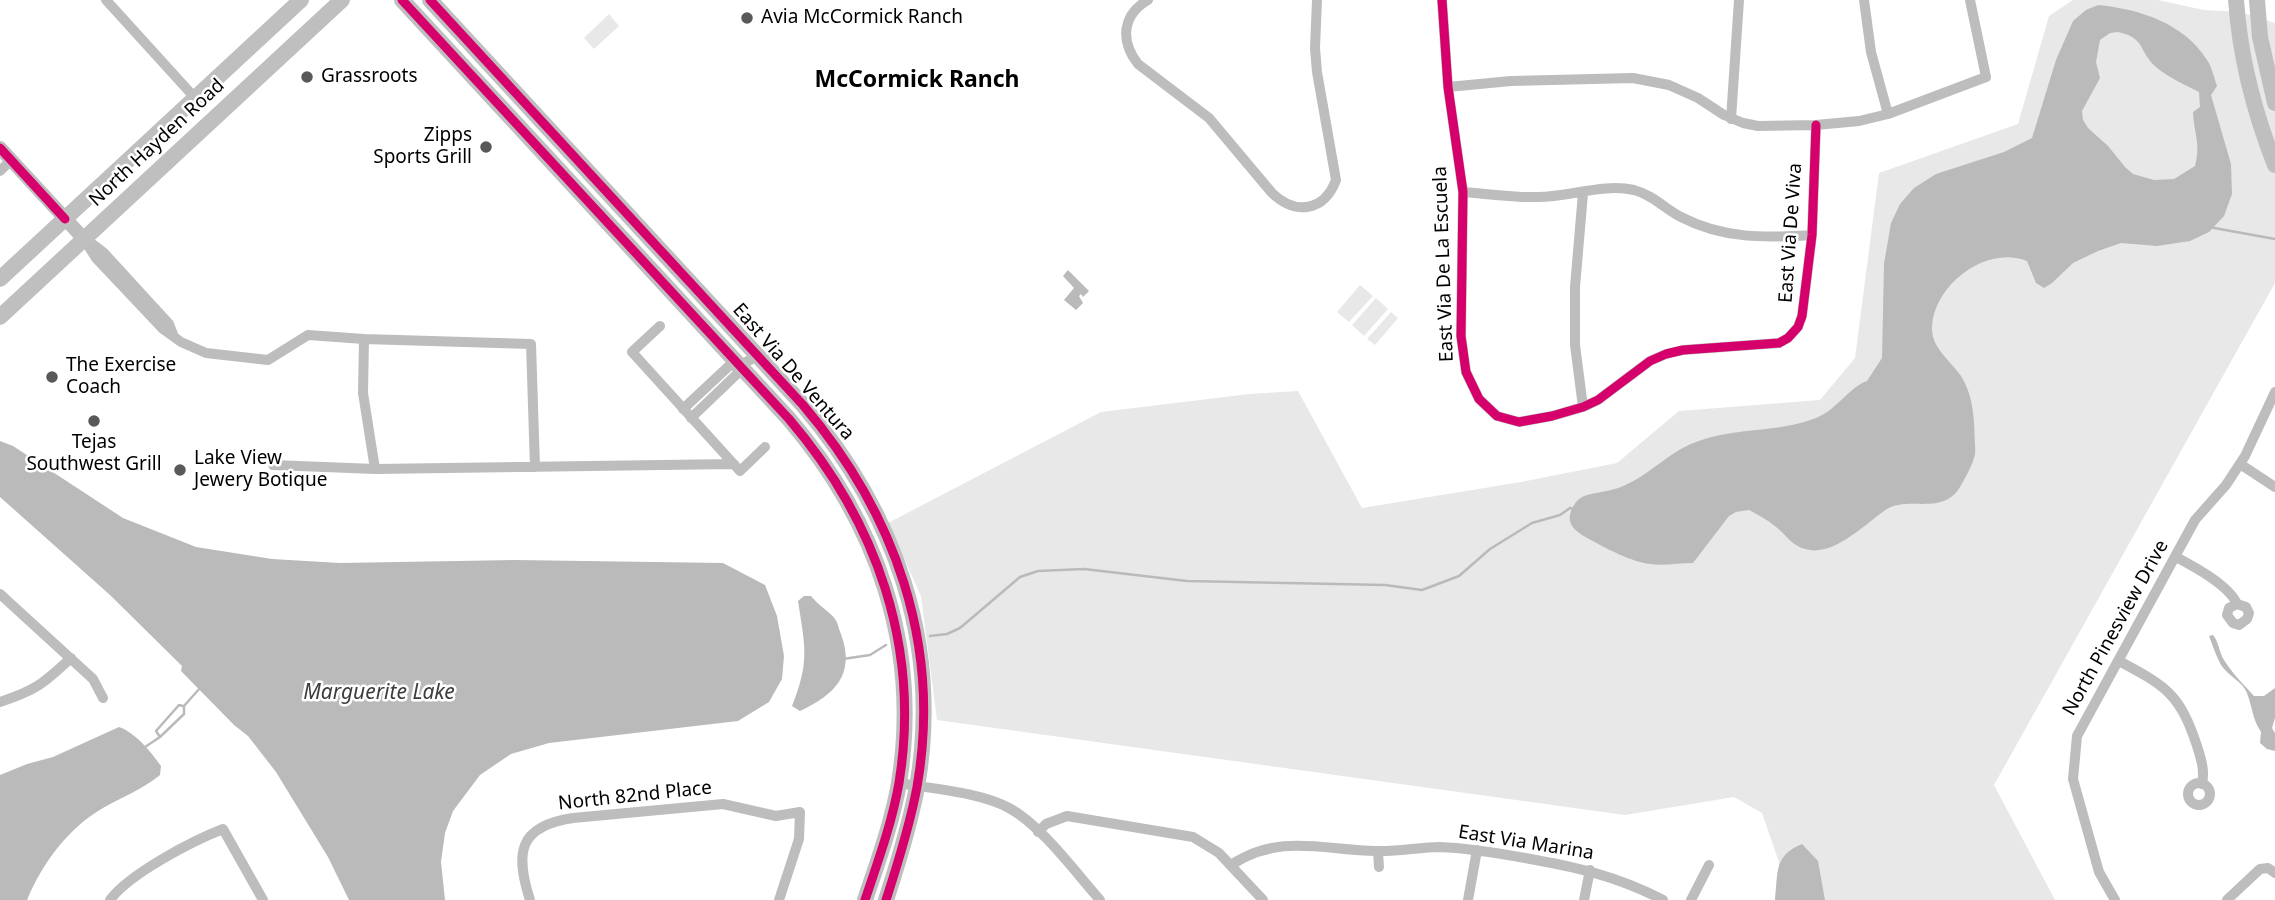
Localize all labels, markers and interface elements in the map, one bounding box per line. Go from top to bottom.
place label: Avia McCormick Ranch [761,7,963,29]
marker: Avia McCormick Ranch [739,10,755,26]
place label: Grassroots [321,66,418,88]
district label: McCormick Ranch [814,66,1020,94]
marker: Grassroots [299,69,315,85]
street label: North Hayden Road [85,74,229,212]
place label: Zipps Sports Grill [373,125,472,169]
marker: Zipps Sports Grill [478,139,494,155]
street label: East Via De Viva [1775,162,1807,304]
street label: East Via De La Escuela [1429,166,1459,362]
street label: East Via De Ventura [727,299,859,445]
place label: The Exercise Coach [66,355,176,399]
marker: The Exercise Coach [44,369,60,385]
marker: Tejas Southwest Grill [86,413,102,429]
place label: Tejas Southwest Grill [26,432,162,476]
place label: Lake View Jewery Botique [194,448,327,492]
marker: Lake View Jewery Botique [172,462,188,478]
street label: North Pinesview Drive [2058,536,2174,720]
water label: Marguerite Lake [303,680,455,706]
street label: North 82nd Place [557,777,713,815]
street label: East Via Marina [1457,821,1595,865]

